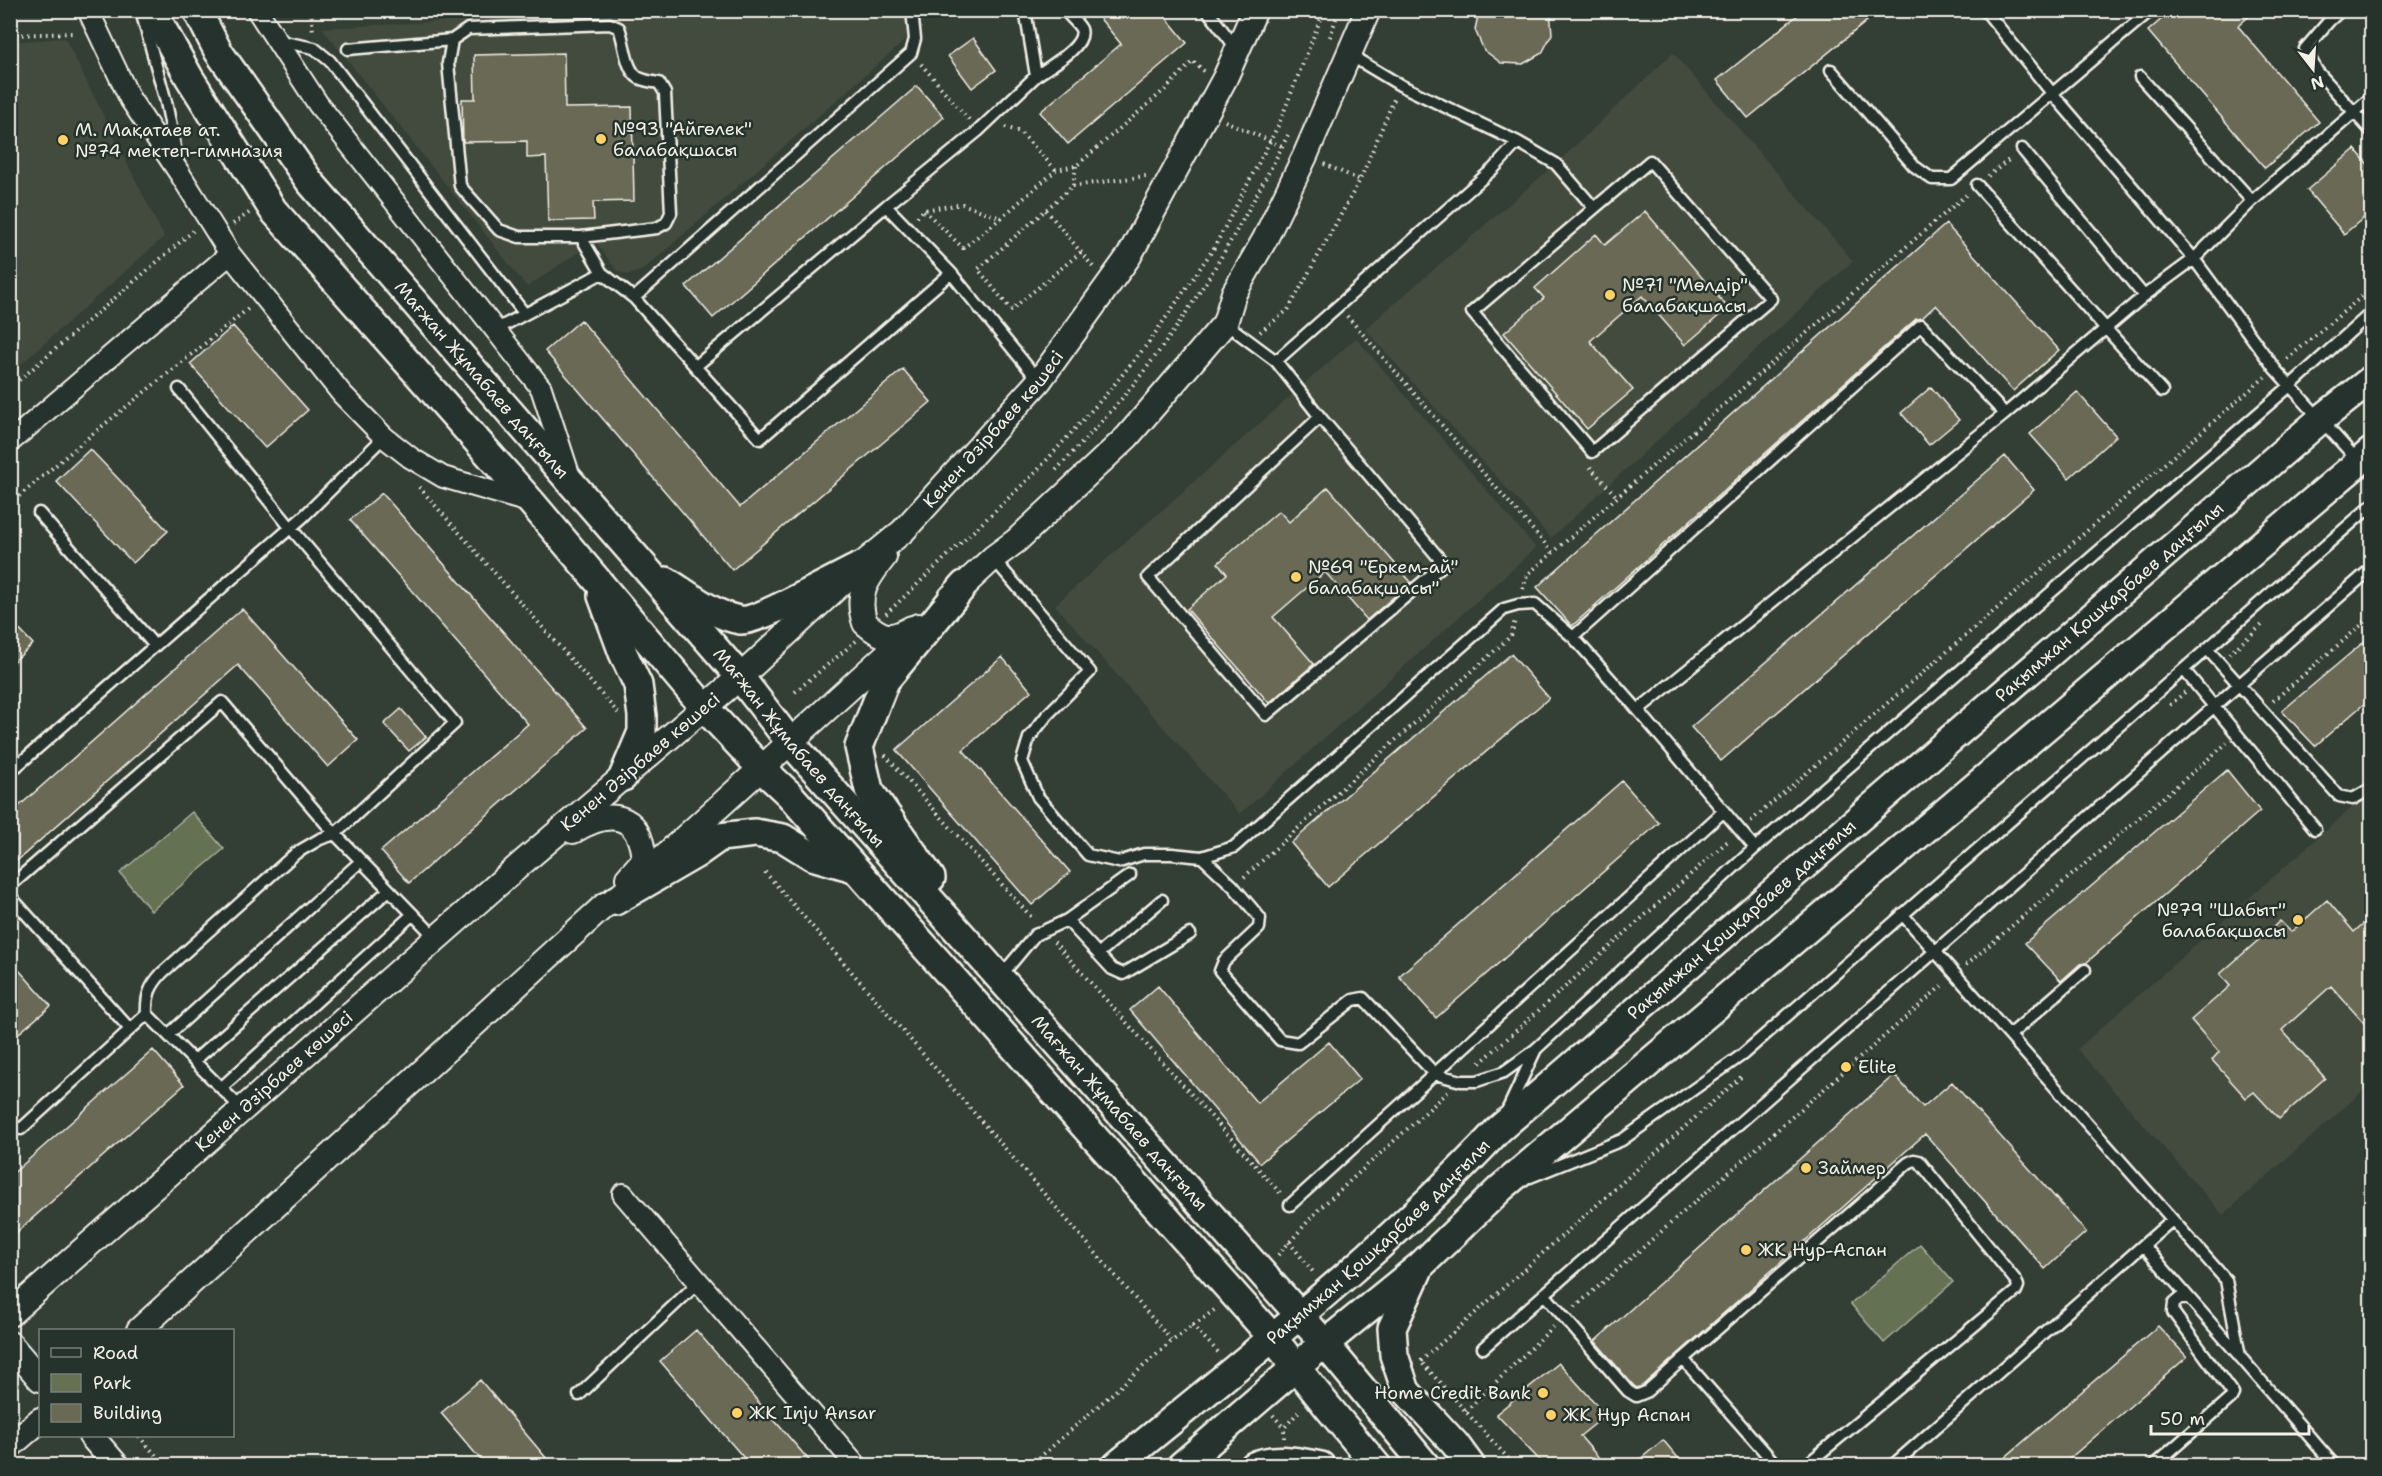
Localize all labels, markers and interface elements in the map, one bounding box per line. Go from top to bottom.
north arrow [2283,39,2343,99]
text: N [2308,71,2326,95]
place label: №93 "Айгөлек" балабақшасы [613,117,752,162]
place label: М. Мақатаев ат. №74 мектеп-гимназия [75,118,283,163]
marker: №93 "Айгөлек" балабақшасы [594,132,608,146]
marker: М. Мақатаев ат. №74 мектеп-гимназия [56,133,70,147]
place label: №71 "Мөлдір" балабақшасы [1622,273,1748,318]
street label: Мағжан Жұмабаев даңғылы [389,276,574,484]
marker: №71 "Мөлдір" балабақшасы [1603,288,1617,302]
street label: Кенен Әзірбаев көшесі [918,346,1069,513]
street label: Рақымжан Қошқарбаев даңғылы [1990,496,2229,707]
place label: №69 "Еркем-ай" балабақшасы" [1308,555,1459,600]
marker: №69 "Еркем-ай" балабақшасы" [1289,570,1303,584]
street label: Мағжан Жұмабаев даңғылы [708,643,890,853]
street label: Кенен Әзірбаев көшесі [556,687,725,837]
street label: Рақымжан Қошқарбаев даңғылы [1622,814,1861,1025]
place label: №79 "Шабыт" балабақшасы [2157,898,2286,943]
marker: №79 "Шабыт" балабақшасы [2291,913,2305,927]
street label: Кенен Әзірбаев көшесі [190,1005,358,1157]
street label: Мағжан Жұмабаев даңғылы [1026,1010,1213,1216]
place label: Elite [1858,1055,1897,1079]
marker: Elite [1839,1060,1853,1074]
street label: Рақымжан Қошқарбаев даңғылы [1261,1134,1495,1350]
place label: Займер [1818,1156,1886,1180]
marker: Займер [1799,1161,1813,1175]
place label: ЖК Нур-Аспан [1758,1238,1887,1262]
marker: ЖК Нур-Аспан [1739,1243,1753,1257]
legend [39,1329,234,1437]
text: Road [93,1341,138,1365]
text: Park [93,1371,132,1395]
place label: Home Credit Bank [1374,1381,1531,1405]
marker: Home Credit Bank [1536,1386,1550,1400]
scale bar [2151,1398,2308,1436]
text: Building [93,1401,162,1425]
place label: ЖК Inju Ansar [749,1401,876,1425]
place label: ЖК Нур Аспан [1563,1403,1691,1427]
marker: ЖК Inju Ansar [730,1406,744,1420]
text: 50 m [2160,1407,2205,1431]
marker: ЖК Нур Аспан [1544,1408,1558,1422]

